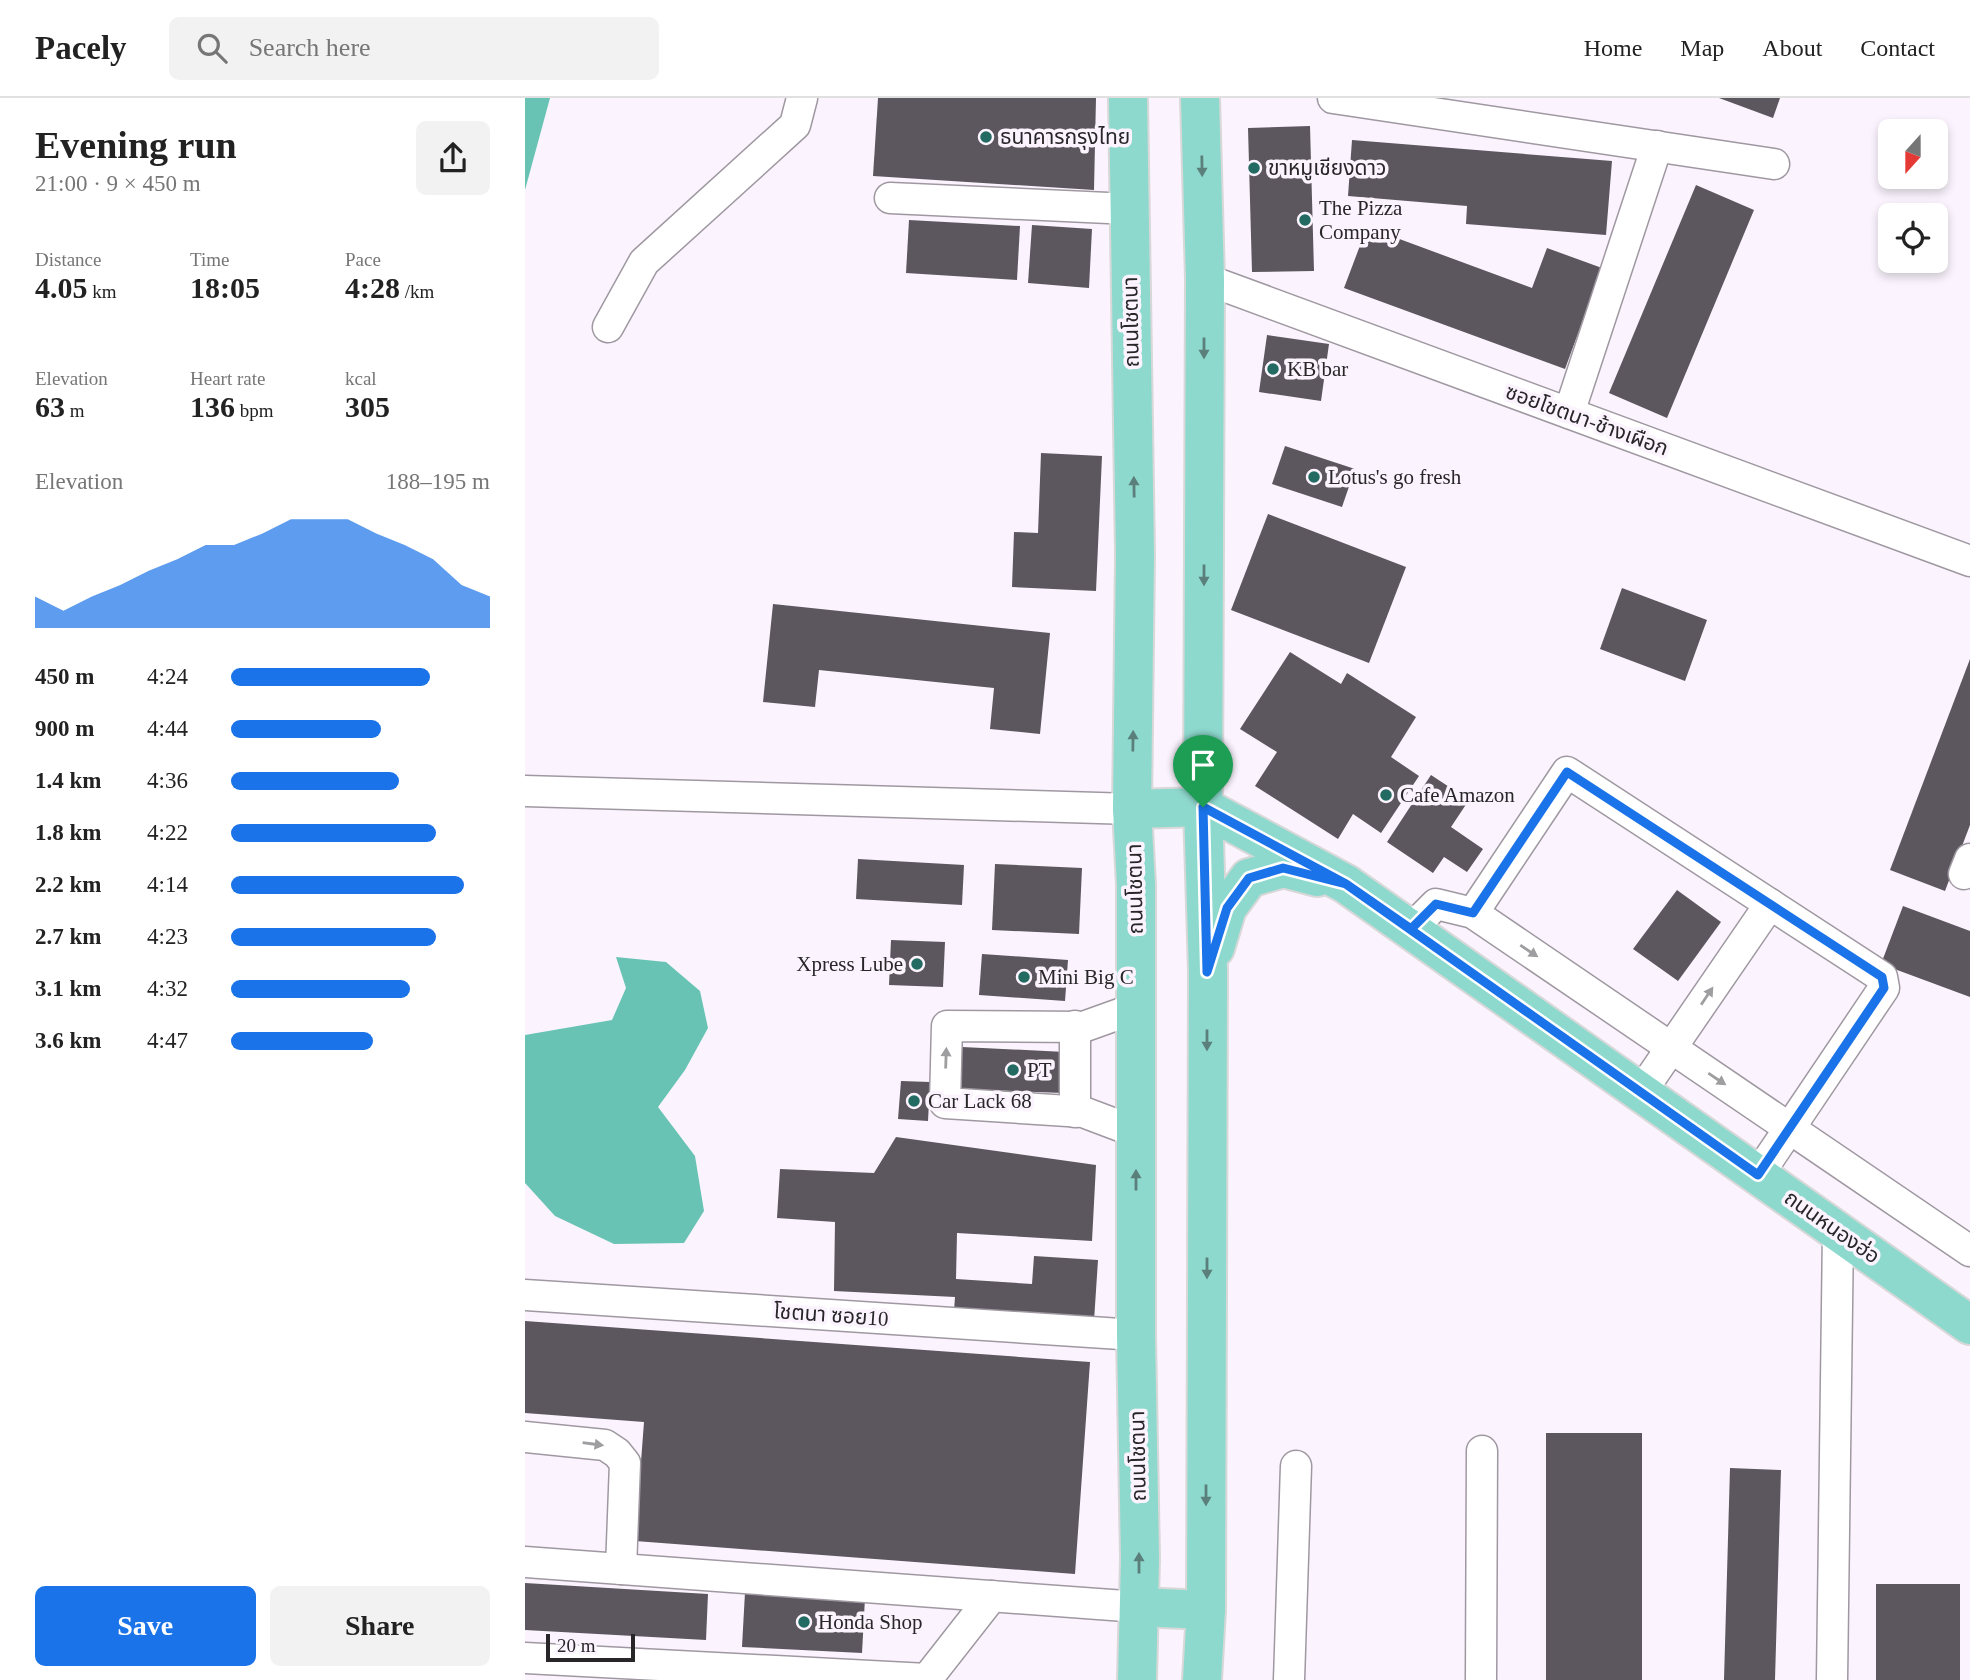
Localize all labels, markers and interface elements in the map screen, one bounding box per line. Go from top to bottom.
search box [169,17,659,80]
icon: search [193,29,231,67]
text: Pacely [35,30,127,66]
text: Search here [249,33,371,62]
text: Home [1584,35,1642,61]
text: Map [1680,35,1724,61]
text: About [1762,35,1822,61]
text: Contact [1860,35,1935,61]
north arrow [1878,119,1948,189]
map controls [1878,119,1948,273]
button: share [416,121,490,195]
text: Evening run [35,124,237,166]
place label: ธนาคารกรุงไทย [1000,125,1130,150]
marker: ธนาคารกรุงไทย [978,129,994,145]
one-way arrow [1196,155,1208,177]
place label: ขาหมูเชียงดาว [1268,156,1386,181]
marker: ขาหมูเชียงดาว [1246,160,1262,176]
text: 21:00 · 9 × 450 m [35,171,201,196]
place label: The Pizza Company [1319,196,1403,244]
button: locate [1878,203,1948,273]
marker: The Pizza Company [1297,212,1313,228]
text: Distance [35,249,101,270]
text: Time [190,249,229,270]
text: Pace [345,249,381,270]
text: 4.05 [35,271,88,304]
text: 18:05 [190,271,260,304]
text: 4:28 [345,271,400,304]
street label: ถนนโชตนา [1118,276,1144,368]
text: km [88,281,117,302]
text: /km [400,281,434,302]
one-way arrow [1199,337,1210,359]
place label: KB bar [1287,357,1348,381]
marker: KB bar [1265,361,1281,377]
text: Elevation [35,368,108,389]
text: Heart rate [190,368,265,389]
text: kcal [345,368,377,389]
street label: ซอยโชตนา-ช้างเผือก [1502,379,1672,461]
text: 63 [35,390,65,423]
text: 136 [190,390,235,423]
text: 305 [345,390,390,423]
text: m [65,400,85,421]
text: bpm [235,400,274,421]
place label: Lotus's go fresh [1328,465,1462,489]
text: Elevation [35,469,123,494]
text: 188–195 m [386,469,490,494]
marker: Lotus's go fresh [1306,469,1322,485]
one-way arrow [1128,475,1140,497]
one-way arrow [1198,564,1210,586]
text: 450 m [35,664,94,689]
text: 4:24 [147,664,188,689]
text: 900 m [35,716,94,741]
text: 4:44 [147,716,188,741]
one-way arrow [1127,729,1139,751]
pin [1173,735,1233,807]
icon: arrive [1184,746,1222,784]
text: 1.4 km [35,768,101,793]
text: 4:36 [147,768,188,793]
place label: Cafe Amazon [1400,783,1515,807]
marker: Cafe Amazon [1378,787,1394,803]
text: 1.8 km [35,820,101,845]
text: 4:22 [147,820,188,845]
street label: ถนนโชตนา [1122,843,1148,935]
text: 2.2 km [35,872,101,897]
text: 4:14 [147,872,188,897]
text: 2.7 km [35,924,101,949]
text: 4:23 [147,924,188,949]
one-way arrow [1520,944,1538,958]
place label: Xpress Lube [796,952,903,976]
marker: Xpress Lube [909,956,925,972]
place label: Mini Big C [1038,965,1134,989]
marker: Mini Big C [1016,969,1032,985]
text: 3.1 km [35,976,101,1001]
text: 4:32 [147,976,188,1001]
one-way arrow [1700,986,1713,1005]
text: 3.6 km [35,1028,101,1053]
text: 4:47 [147,1028,188,1053]
one-way arrow [1201,1029,1213,1051]
one-way arrow [941,1047,952,1069]
place label: PT [1027,1058,1052,1082]
marker: PT [1005,1062,1021,1078]
one-way arrow [1708,1072,1726,1086]
place label: Car Lack 68 [928,1089,1032,1113]
marker: Car Lack 68 [906,1093,922,1109]
one-way arrow [1130,1168,1142,1190]
street label: ถนนหนองฮ่อ [1780,1185,1884,1269]
one-way arrow [1201,1257,1213,1279]
street label: โชตนา ซอย10 [773,1299,889,1331]
street label: ถนนโชตนา [1125,1410,1151,1502]
one-way arrow [582,1438,604,1449]
one-way arrow [1200,1484,1212,1506]
one-way arrow [1133,1552,1145,1574]
button: Save [35,1586,256,1666]
button: Share [270,1586,490,1666]
place label: Honda Shop [818,1610,922,1634]
marker: Honda Shop [796,1614,812,1630]
scale bar [546,1631,635,1663]
text: 20 m [557,1635,596,1656]

